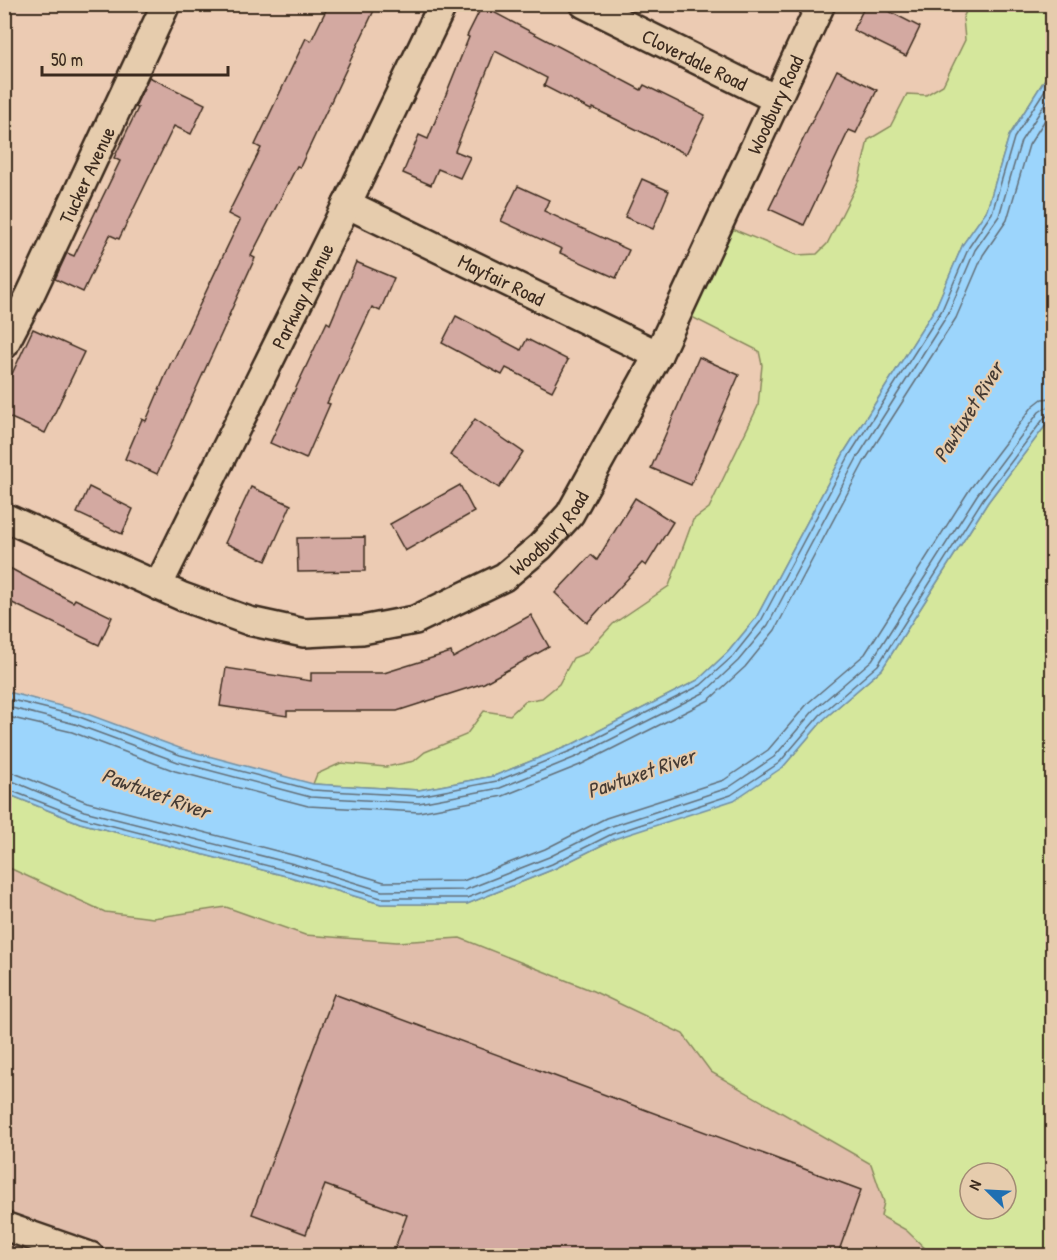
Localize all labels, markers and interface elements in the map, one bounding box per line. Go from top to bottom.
street label: Cloverdale Road [638,22,753,97]
scale bar [42,39,228,77]
text: 50 m [51,47,83,72]
street label: Woodbury Road [740,50,809,158]
street label: Tucker Avenue [52,122,121,228]
street label: Parkway Avenue [264,238,339,353]
street label: Mayfair Road [454,247,550,312]
water label: Pawtuxet River [926,354,1012,467]
street label: Woodbury Road [503,485,594,581]
water label: Pawtuxet River [583,740,702,805]
water label: Pawtuxet River [98,760,217,827]
north arrow [958,1161,1018,1221]
text: N [963,1176,986,1193]

